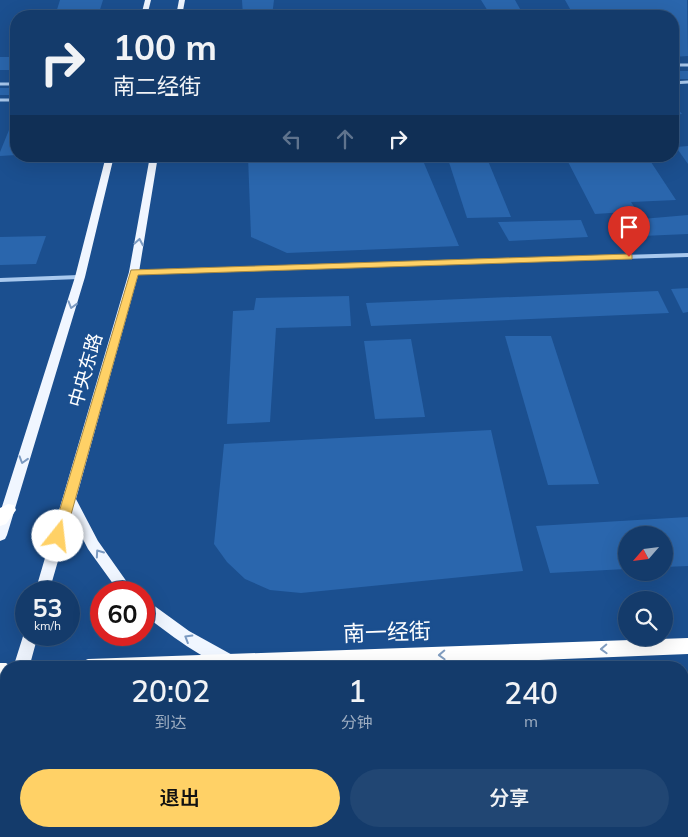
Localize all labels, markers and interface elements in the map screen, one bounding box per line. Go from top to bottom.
text: 100 m [113,25,217,69]
icon: right [30,30,95,95]
text: 南二经街 [113,72,201,100]
icon: left [278,125,306,153]
icon: ahead [331,125,359,153]
icon: right [384,125,412,153]
pin [608,206,650,257]
icon: arrive [615,213,643,241]
one-way arrow [134,238,144,246]
one-way arrow [67,300,77,309]
street label: 中央东路 [63,330,107,410]
one-way arrow [19,456,29,464]
position arrow [31,509,83,561]
north arrow [618,526,672,581]
map controls [618,526,673,646]
one-way arrow [96,549,105,559]
speed limit sign: 60 [90,581,155,646]
button: search [618,591,673,646]
text: 53 [32,592,63,623]
street label: 南一经街 [343,616,431,648]
text: km/h [34,618,61,633]
one-way arrow [184,634,193,644]
one-way arrow [600,643,608,654]
one-way arrow [438,649,446,660]
text: 20:02 [131,672,210,710]
text: 1 [348,672,366,710]
text: 240 [504,674,558,712]
text: m [524,711,538,731]
text: 到达 [155,712,187,732]
text: 分钟 [341,712,373,732]
button: 退出 [20,769,340,827]
button: 分享 [350,769,669,827]

